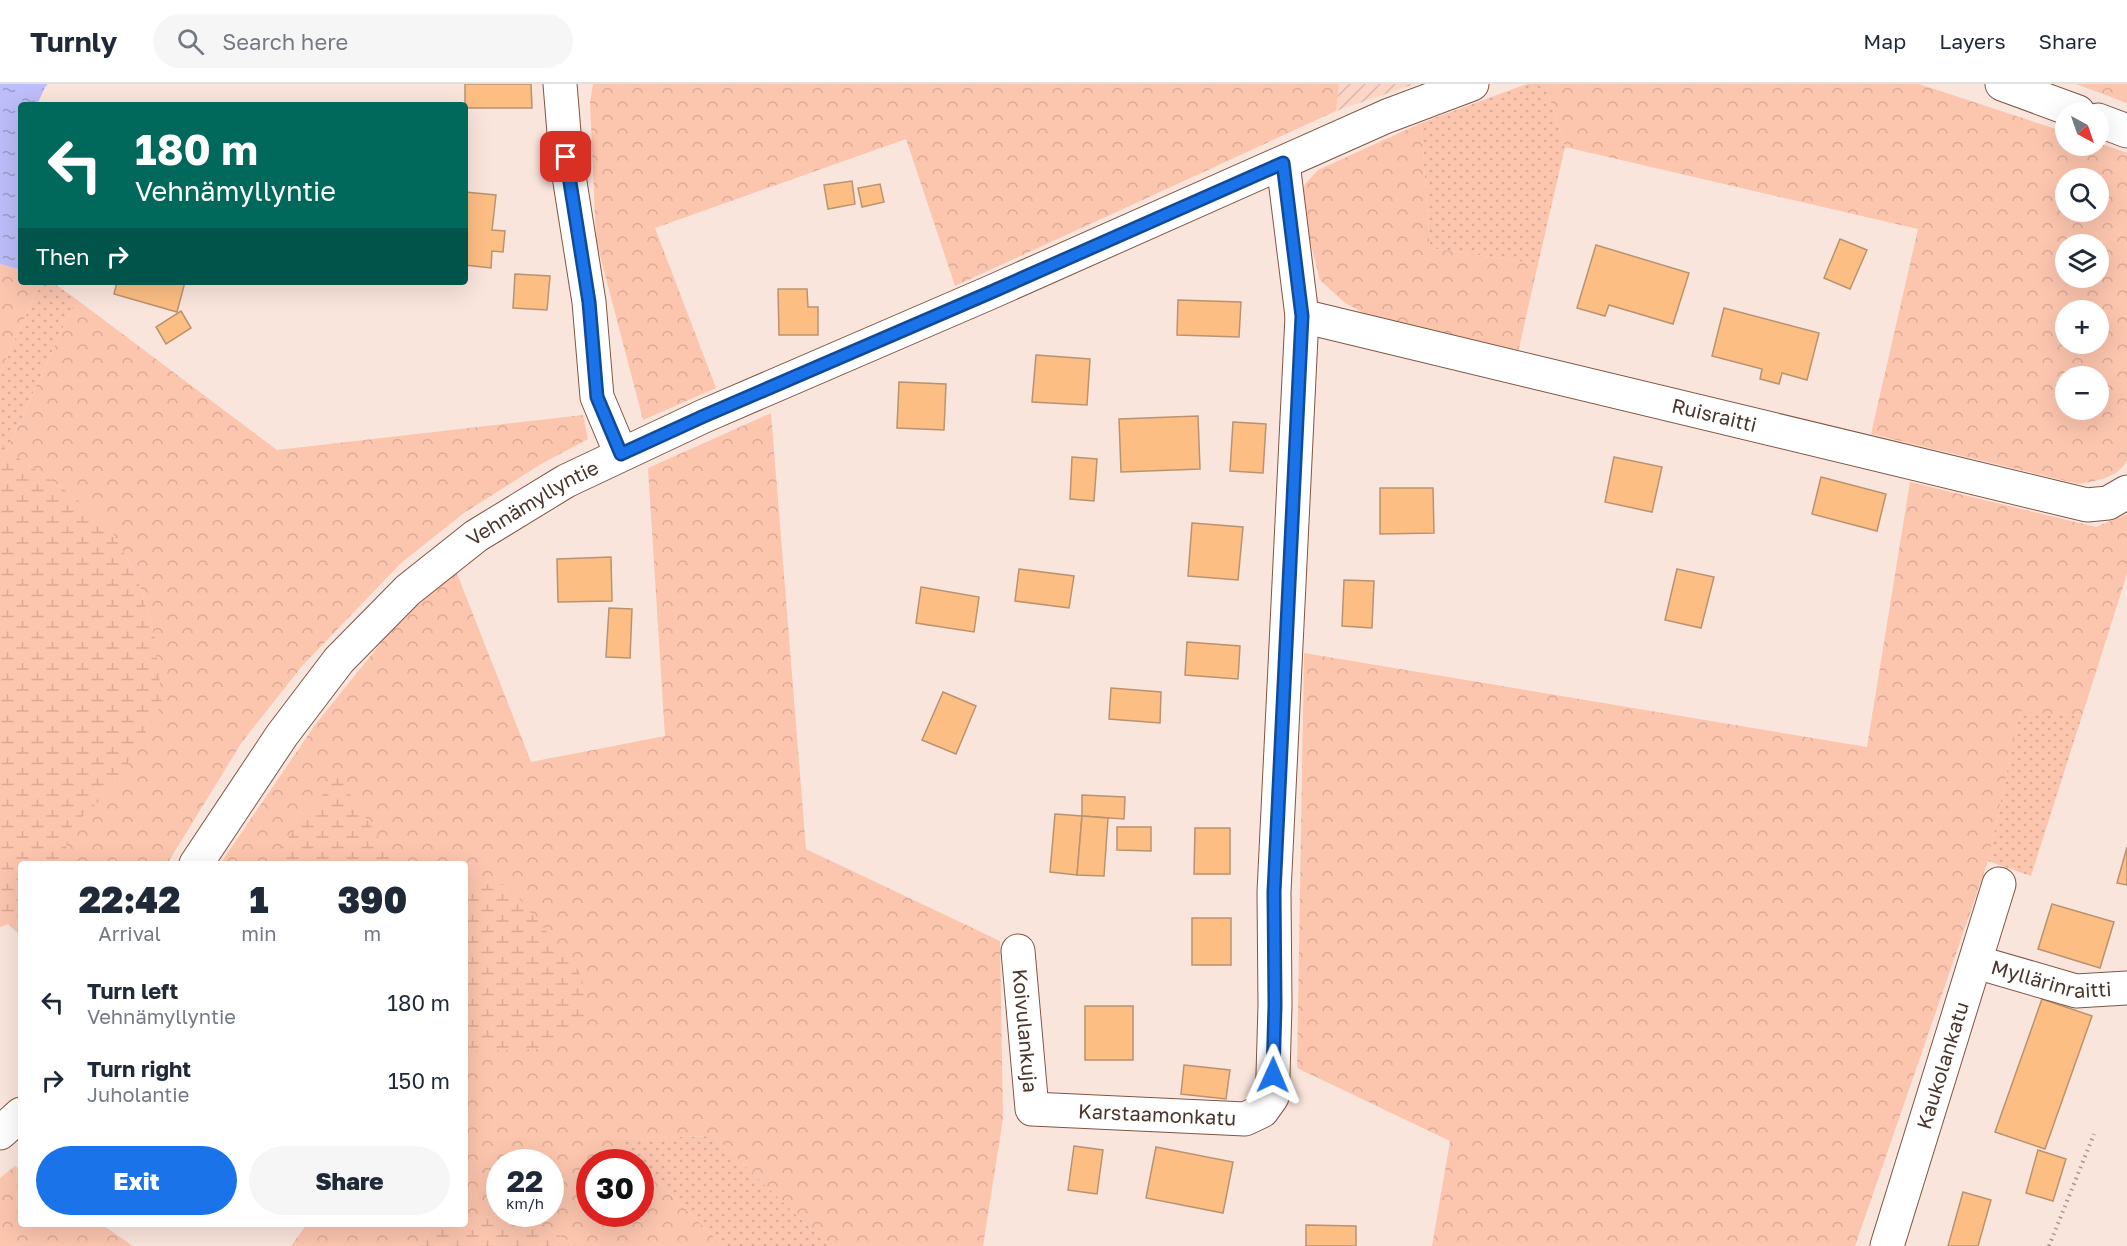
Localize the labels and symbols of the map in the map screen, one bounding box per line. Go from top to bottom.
north arrow [2055,102,2109,156]
pin [540,131,591,182]
street label: Ruisraitti [1669,392,1759,436]
street label: Vehnämyllyntie [461,454,602,550]
street label: Myllärinraitti [1989,954,2112,1002]
street label: Koivulankuja [1009,968,1043,1094]
street label: Kaukolankatu [1911,998,1973,1132]
position arrow [1241,1043,1305,1107]
street label: Karstaamonkatu [1078,1098,1237,1130]
speed limit sign: 30 [576,1149,654,1227]

